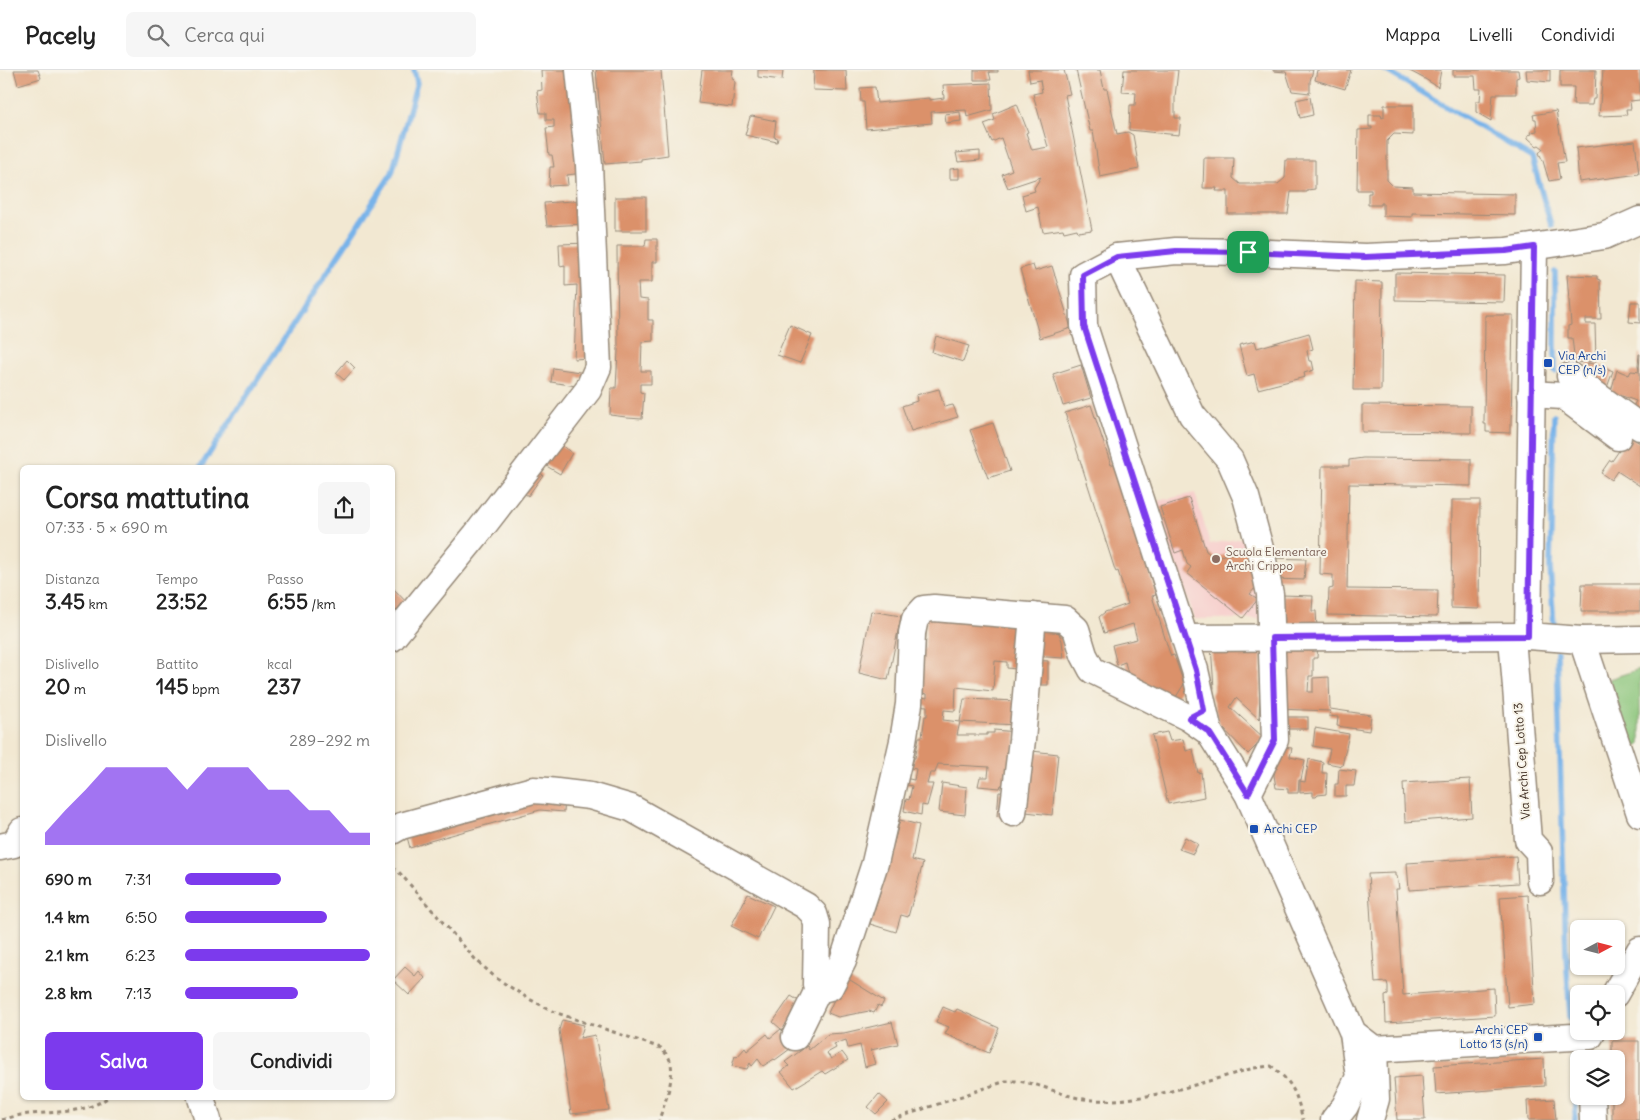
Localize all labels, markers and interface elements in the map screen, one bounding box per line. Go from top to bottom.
search box [126,12,476,57]
text: Pacely [25,20,96,50]
icon: search [144,21,172,49]
text: Cerca qui [184,23,265,47]
text: Mappa [1385,23,1440,46]
text: Livelli [1468,23,1513,46]
text: Condividi [1541,23,1615,46]
pin [1227,231,1269,273]
icon: arrive [1234,238,1262,266]
place label: Via Archi CEP (n/s) [1558,348,1606,377]
marker: Via Archi CEP (n/s) [1542,357,1554,369]
text: Corsa mattutina [45,480,249,516]
button: share [318,482,370,534]
text: 07:33 · 5 × 690 m [45,517,168,537]
place label: Scuola Elementare Archi Crippo [1226,544,1327,573]
marker: Scuola Elementare Archi Crippo [1210,553,1222,565]
text: Distanza [45,570,100,588]
text: Tempo [156,570,198,588]
text: Passo [267,570,304,588]
text: 3.45 [45,588,85,615]
text: 23:52 [156,588,208,615]
text: 6:55 [267,588,308,615]
text: km [85,595,108,613]
text: /km [308,595,336,613]
text: Dislivello [45,655,99,673]
text: Battito [156,655,198,673]
text: kcal [267,655,292,673]
text: 20 [45,673,70,700]
text: 145 [156,673,189,700]
text: 237 [267,673,301,700]
text: m [70,680,86,698]
text: bpm [189,680,220,698]
street label: Via Archi Cep Lotto 13 [1510,702,1533,820]
text: Dislivello [45,730,107,750]
text: 289–292 m [289,730,370,750]
place label: Archi CEP [1264,821,1317,836]
marker: Archi CEP [1248,823,1260,835]
text: 690 m [45,869,92,889]
text: 7:31 [125,869,152,889]
text: 1.4 km [45,907,90,927]
text: 6:50 [125,907,158,927]
north arrow [1570,920,1625,975]
map controls [1570,920,1625,1105]
text: 2.1 km [45,945,89,965]
text: 6:23 [125,945,156,965]
text: 2.8 km [45,983,92,1003]
text: 7:13 [125,983,152,1003]
button: locate [1570,985,1625,1040]
place label: Archi CEP Lotto 13 (s/n) [1460,1022,1528,1051]
marker: Archi CEP Lotto 13 (s/n) [1532,1031,1544,1043]
button: Salva [45,1032,203,1090]
button: Condividi [213,1032,370,1090]
button: layers [1570,1050,1625,1105]

